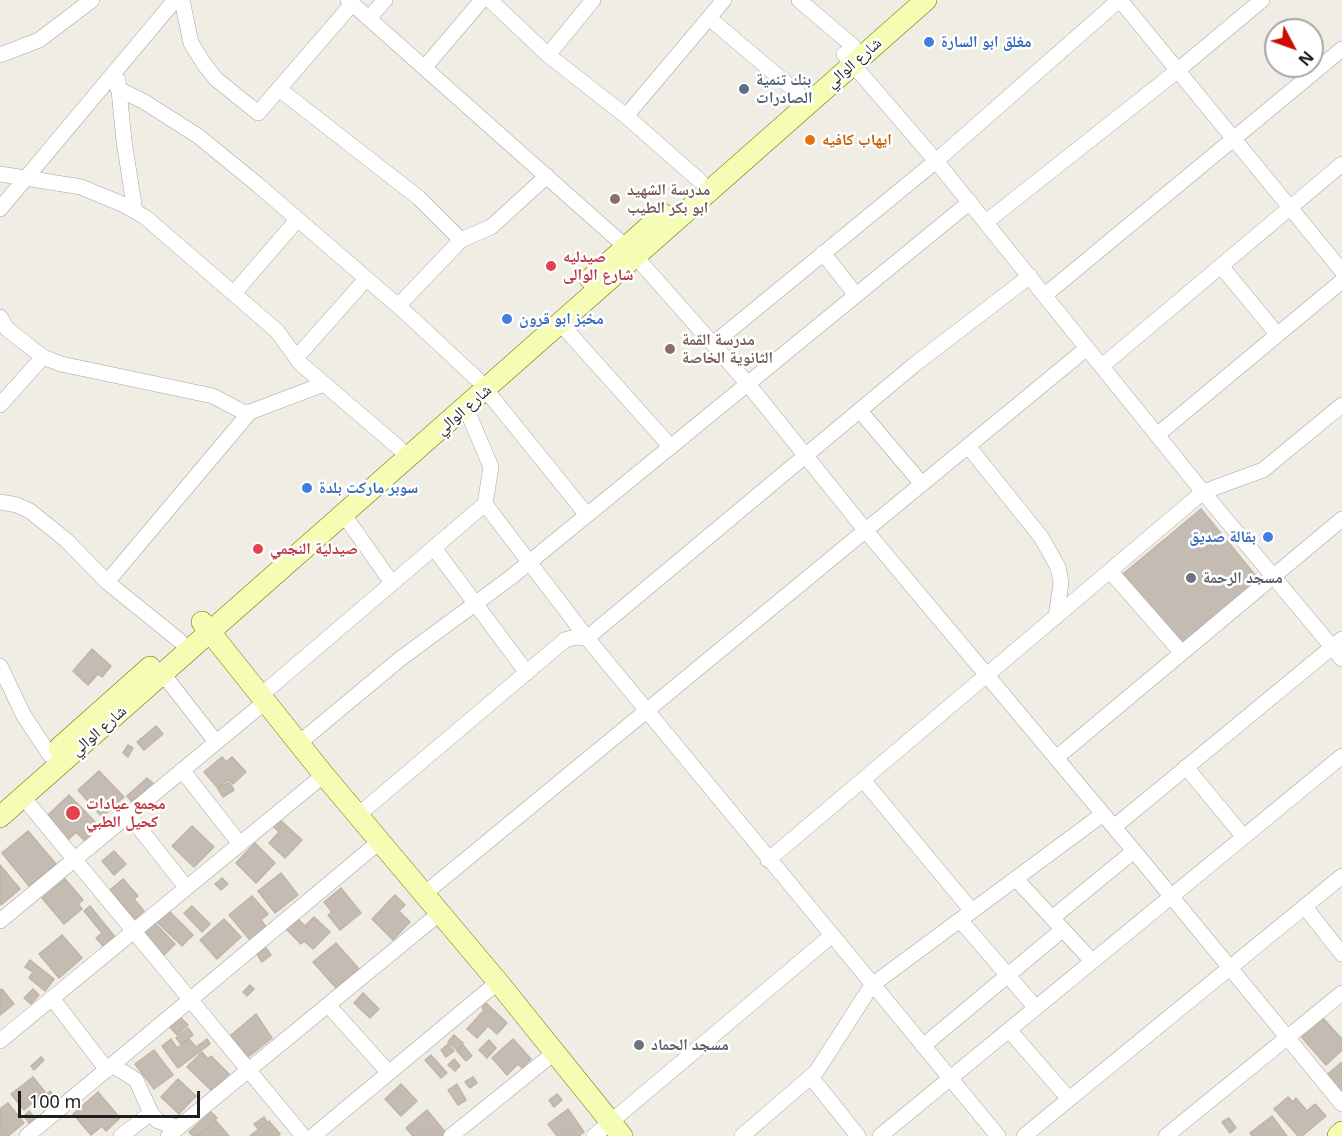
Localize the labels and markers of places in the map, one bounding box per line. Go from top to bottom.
place label: مغلق ابو السارة [941,32,1031,52]
marker: مغلق ابو السارة [922,35,936,49]
place label: بنك تنمية الصادرات [756,70,813,108]
marker: بنك تنمية الصادرات [737,82,751,96]
place label: ايهاب كافيه [822,130,892,150]
marker: ايهاب كافيه [803,133,817,147]
place label: مدرسة الشهيد ابو بكر الطيب [627,180,710,218]
marker: مدرسة الشهيد ابو بكر الطيب [608,192,622,206]
place label: صيدليه شارع الوالى [563,247,634,285]
marker: صيدليه شارع الوالى [544,259,558,273]
place label: مخبز ابو قرون [519,309,604,329]
marker: مخبز ابو قرون [500,312,514,326]
place label: مدرسة القمة الثانوية الخاصة [682,330,773,368]
marker: مدرسة القمة الثانوية الخاصة [663,342,677,356]
place label: سوبر ماركت بلدة [319,478,418,498]
marker: سوبر ماركت بلدة [300,481,314,495]
place label: بقالة صديق [1189,527,1256,547]
marker: بقالة صديق [1261,530,1275,544]
place label: صيدلية النجمي [270,539,358,559]
marker: صيدلية النجمي [251,542,265,556]
place label: مسجد الرحمة [1203,568,1283,588]
marker: مسجد الرحمة [1184,571,1198,585]
place label: مجمع عيادات كحيل الطبي [86,794,166,832]
marker: مجمع عيادات كحيل الطبي [64,804,82,822]
place label: مسجد الحماد [651,1035,729,1055]
marker: مسجد الحماد [632,1038,646,1052]

